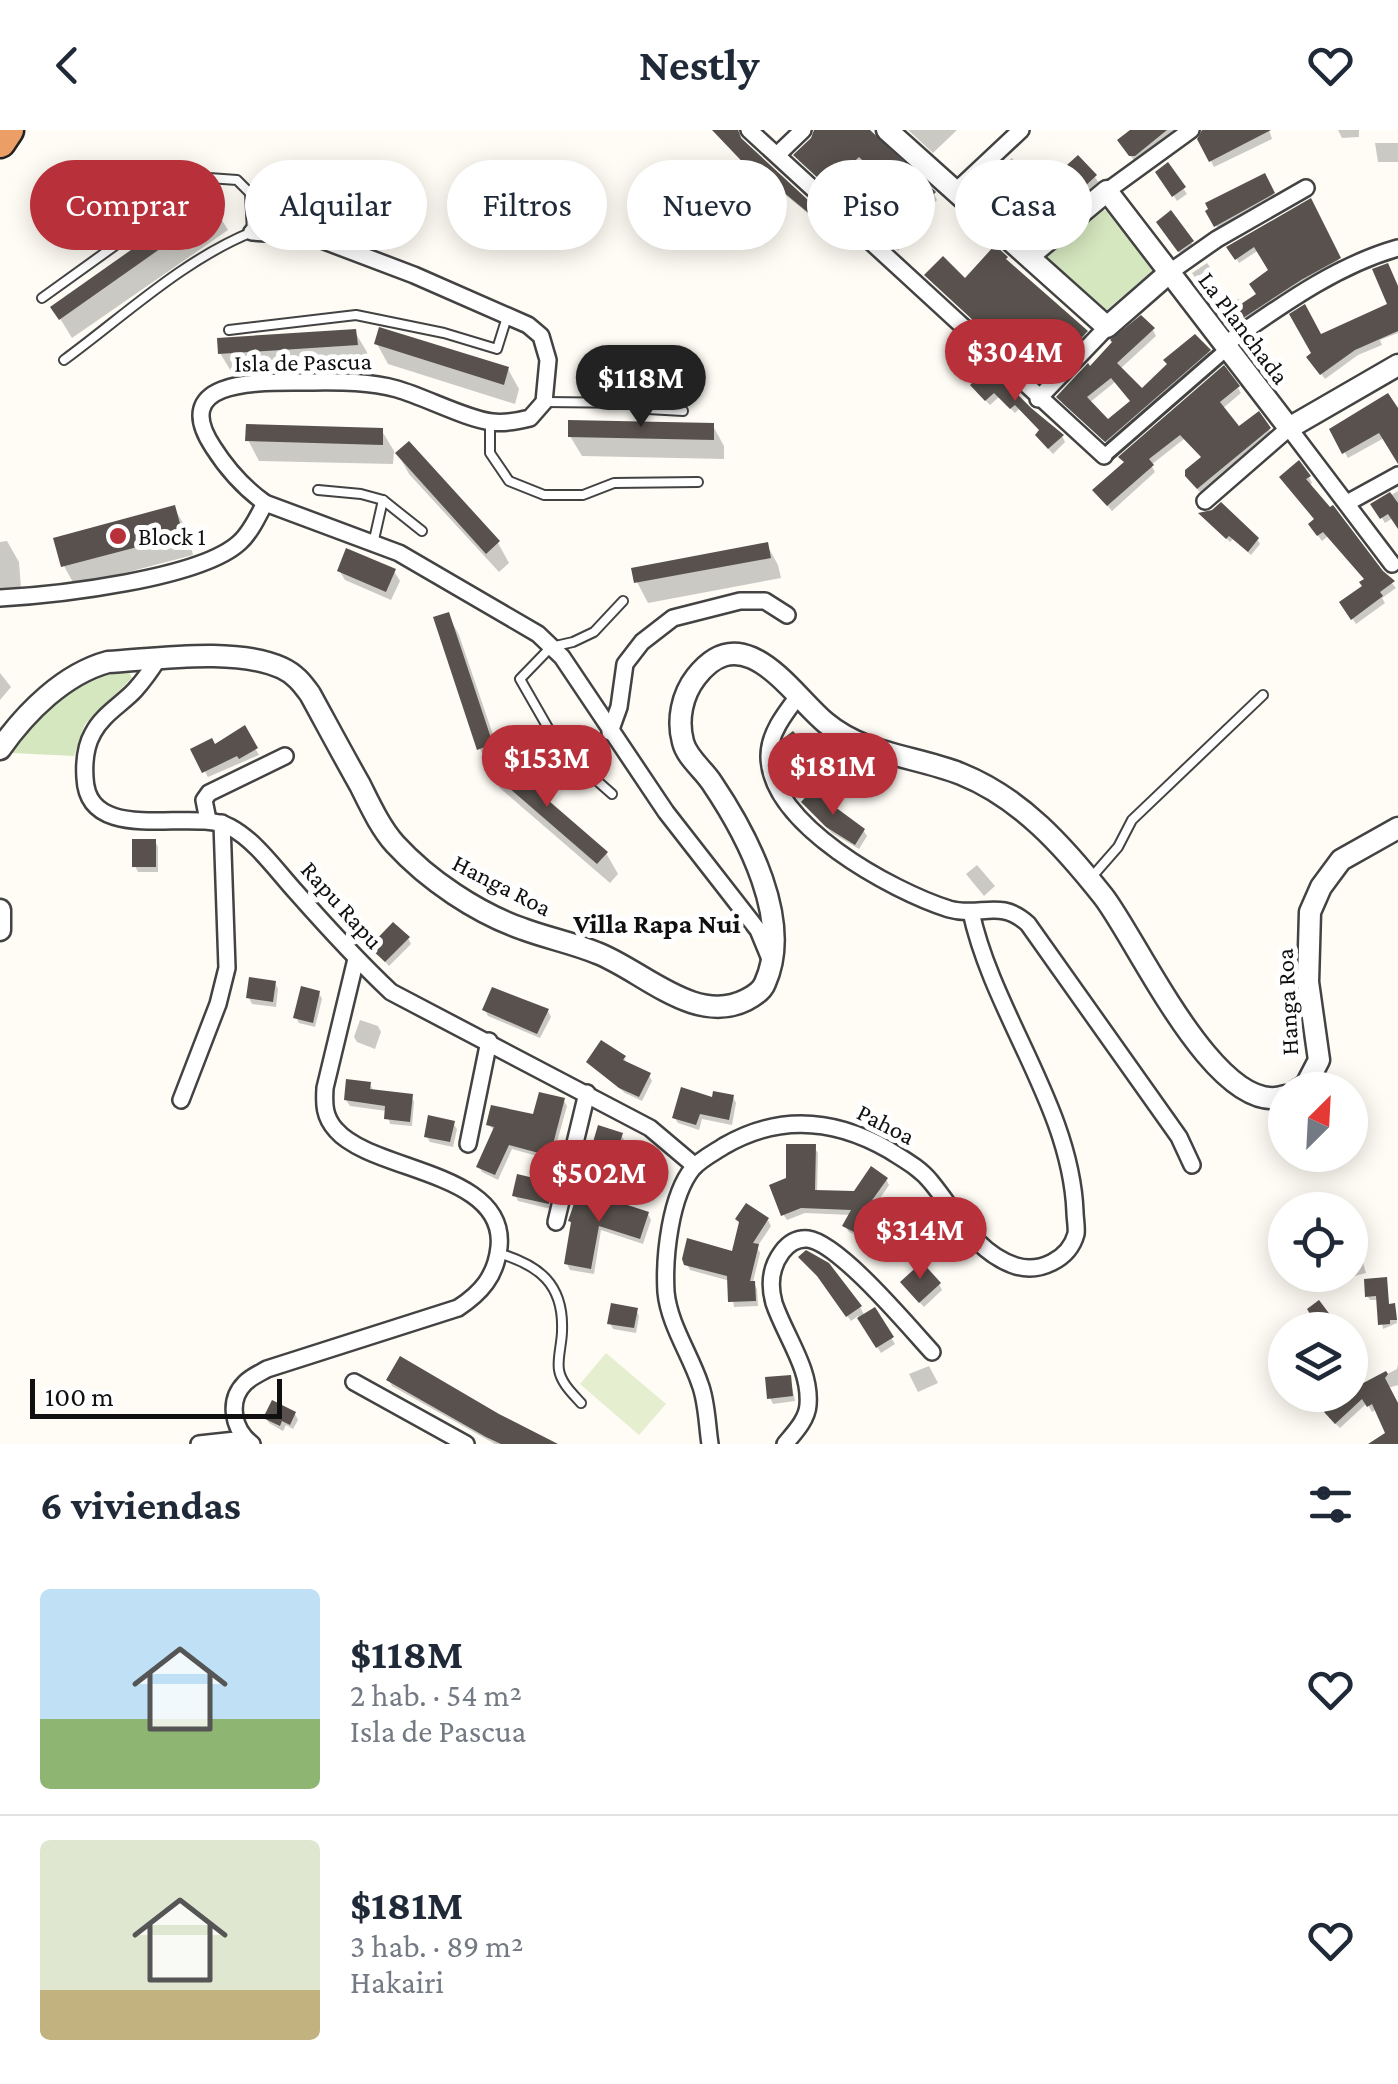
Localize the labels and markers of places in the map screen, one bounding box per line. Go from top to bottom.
pin: $304M [945,319,1085,404]
pin: $118M [571,345,711,430]
place label: Block 1 [138,523,206,550]
marker: Block 1 [107,525,129,547]
pin: $153M [477,725,617,810]
pin: $181M [763,733,903,818]
pin: $502M [529,1140,669,1225]
pin: $314M [850,1197,990,1282]

